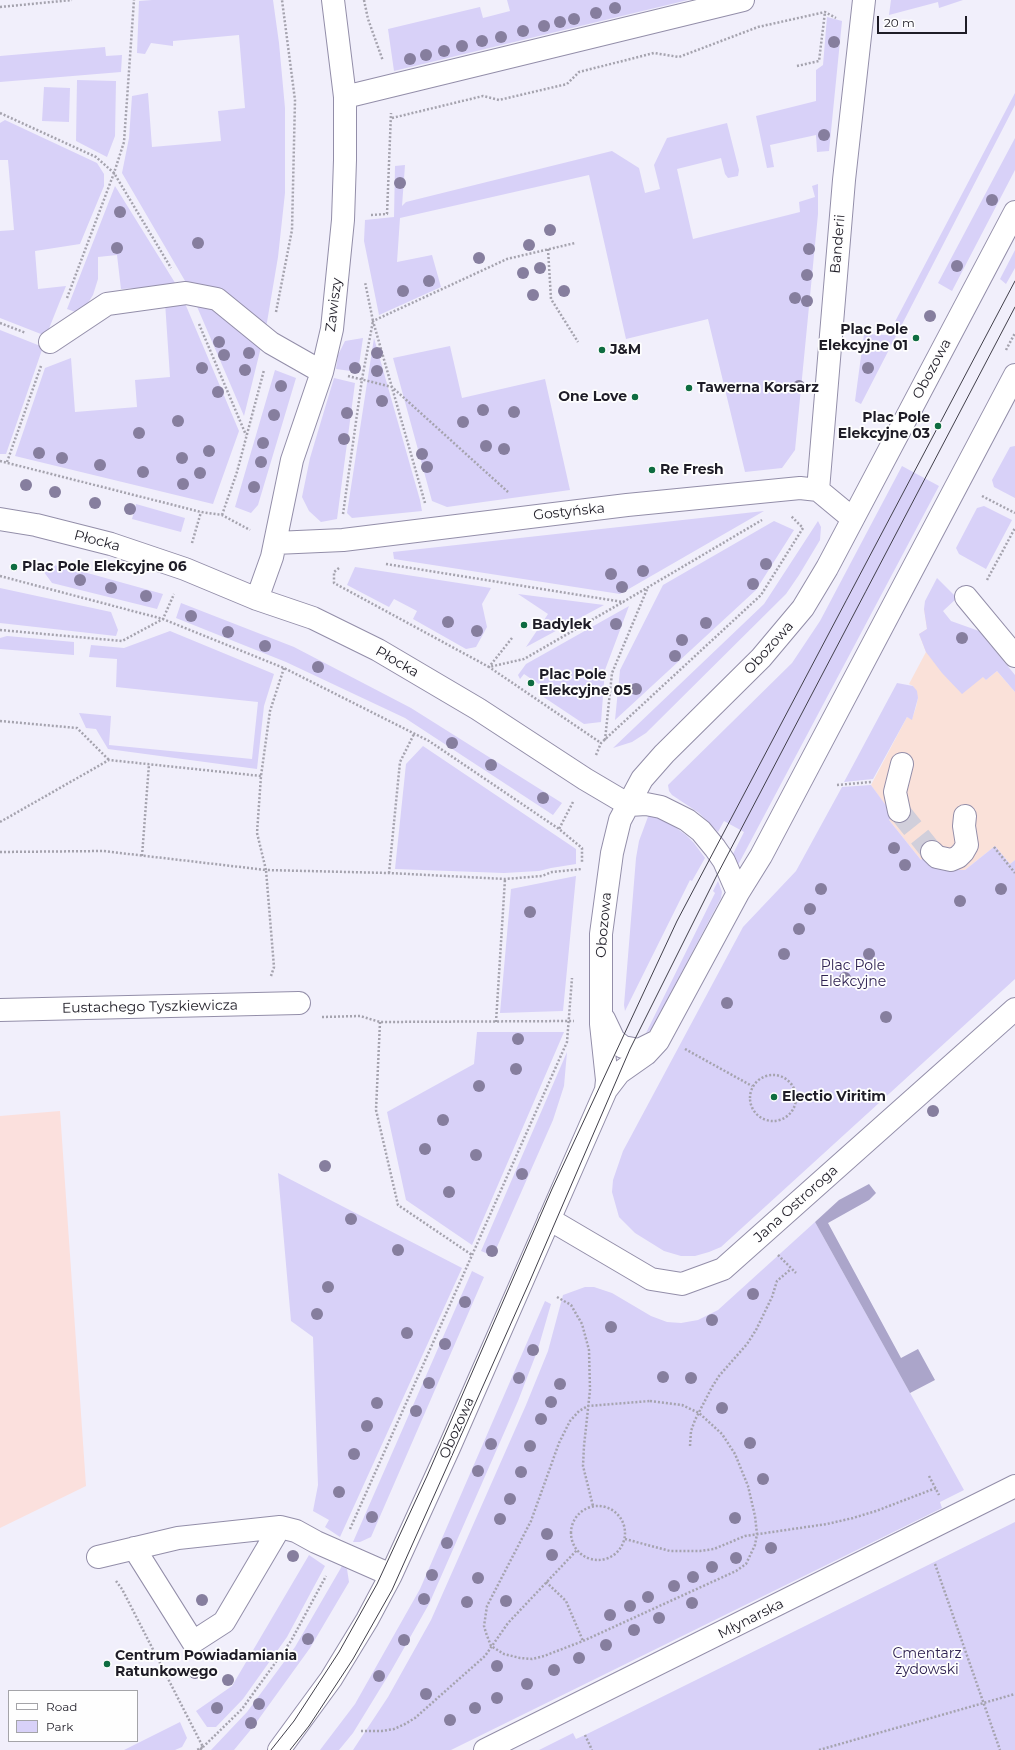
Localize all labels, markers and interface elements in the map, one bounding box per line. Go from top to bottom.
scale bar [879,8,969,34]
text: 20 m [884,15,915,30]
street label: Banderii [827,214,849,274]
street label: Zawiszy [322,277,346,333]
place label: Plac Pole Elekcyjne 01 [819,322,908,354]
marker: Plac Pole Elekcyjne 01 [911,333,921,343]
street label: Obozowa [909,336,955,402]
place label: J&M [610,342,641,358]
marker: J&M [597,345,607,355]
place label: Tawerna Korsarz [697,380,819,396]
marker: Tawerna Korsarz [684,383,694,393]
place label: One Love [558,389,627,405]
marker: One Love [630,392,640,402]
place label: Plac Pole Elekcyjne 03 [838,410,930,442]
marker: Plac Pole Elekcyjne 03 [933,421,943,431]
place label: Re Fresh [660,462,724,478]
marker: Re Fresh [647,465,657,475]
street label: Gostyńska [532,500,606,524]
street label: Płocka [72,527,122,555]
place label: Plac Pole Elekcyjne 06 [22,559,187,575]
marker: Plac Pole Elekcyjne 06 [9,562,19,572]
place label: Badylek [532,617,592,633]
street label: Obozowa [741,618,797,678]
marker: Badylek [519,620,529,630]
street label: Płocka [372,643,422,681]
place label: Plac Pole Elekcyjne 05 [539,667,631,700]
marker: Plac Pole Elekcyjne 05 [526,678,536,688]
street label: Obozowa [593,892,615,958]
park label: Plac Pole Elekcyjne [820,958,886,990]
street label: Eustachego Tyszkiewicza [62,997,238,1017]
place label: Electio Viritim [782,1089,886,1105]
marker: Electio Viritim [769,1092,779,1102]
street label: Jana Ostroroga [751,1162,841,1246]
street label: Obozowa [436,1395,478,1461]
street label: Młynarska [715,1595,787,1643]
park label: Cmentarz żydowski [892,1646,962,1678]
place label: Centrum Powiadamiania Ratunkowego [115,1648,297,1680]
marker: Centrum Powiadamiania Ratunkowego [102,1659,112,1669]
legend [8,1690,138,1742]
text: Road [46,1699,77,1714]
text: Park [46,1719,73,1734]

